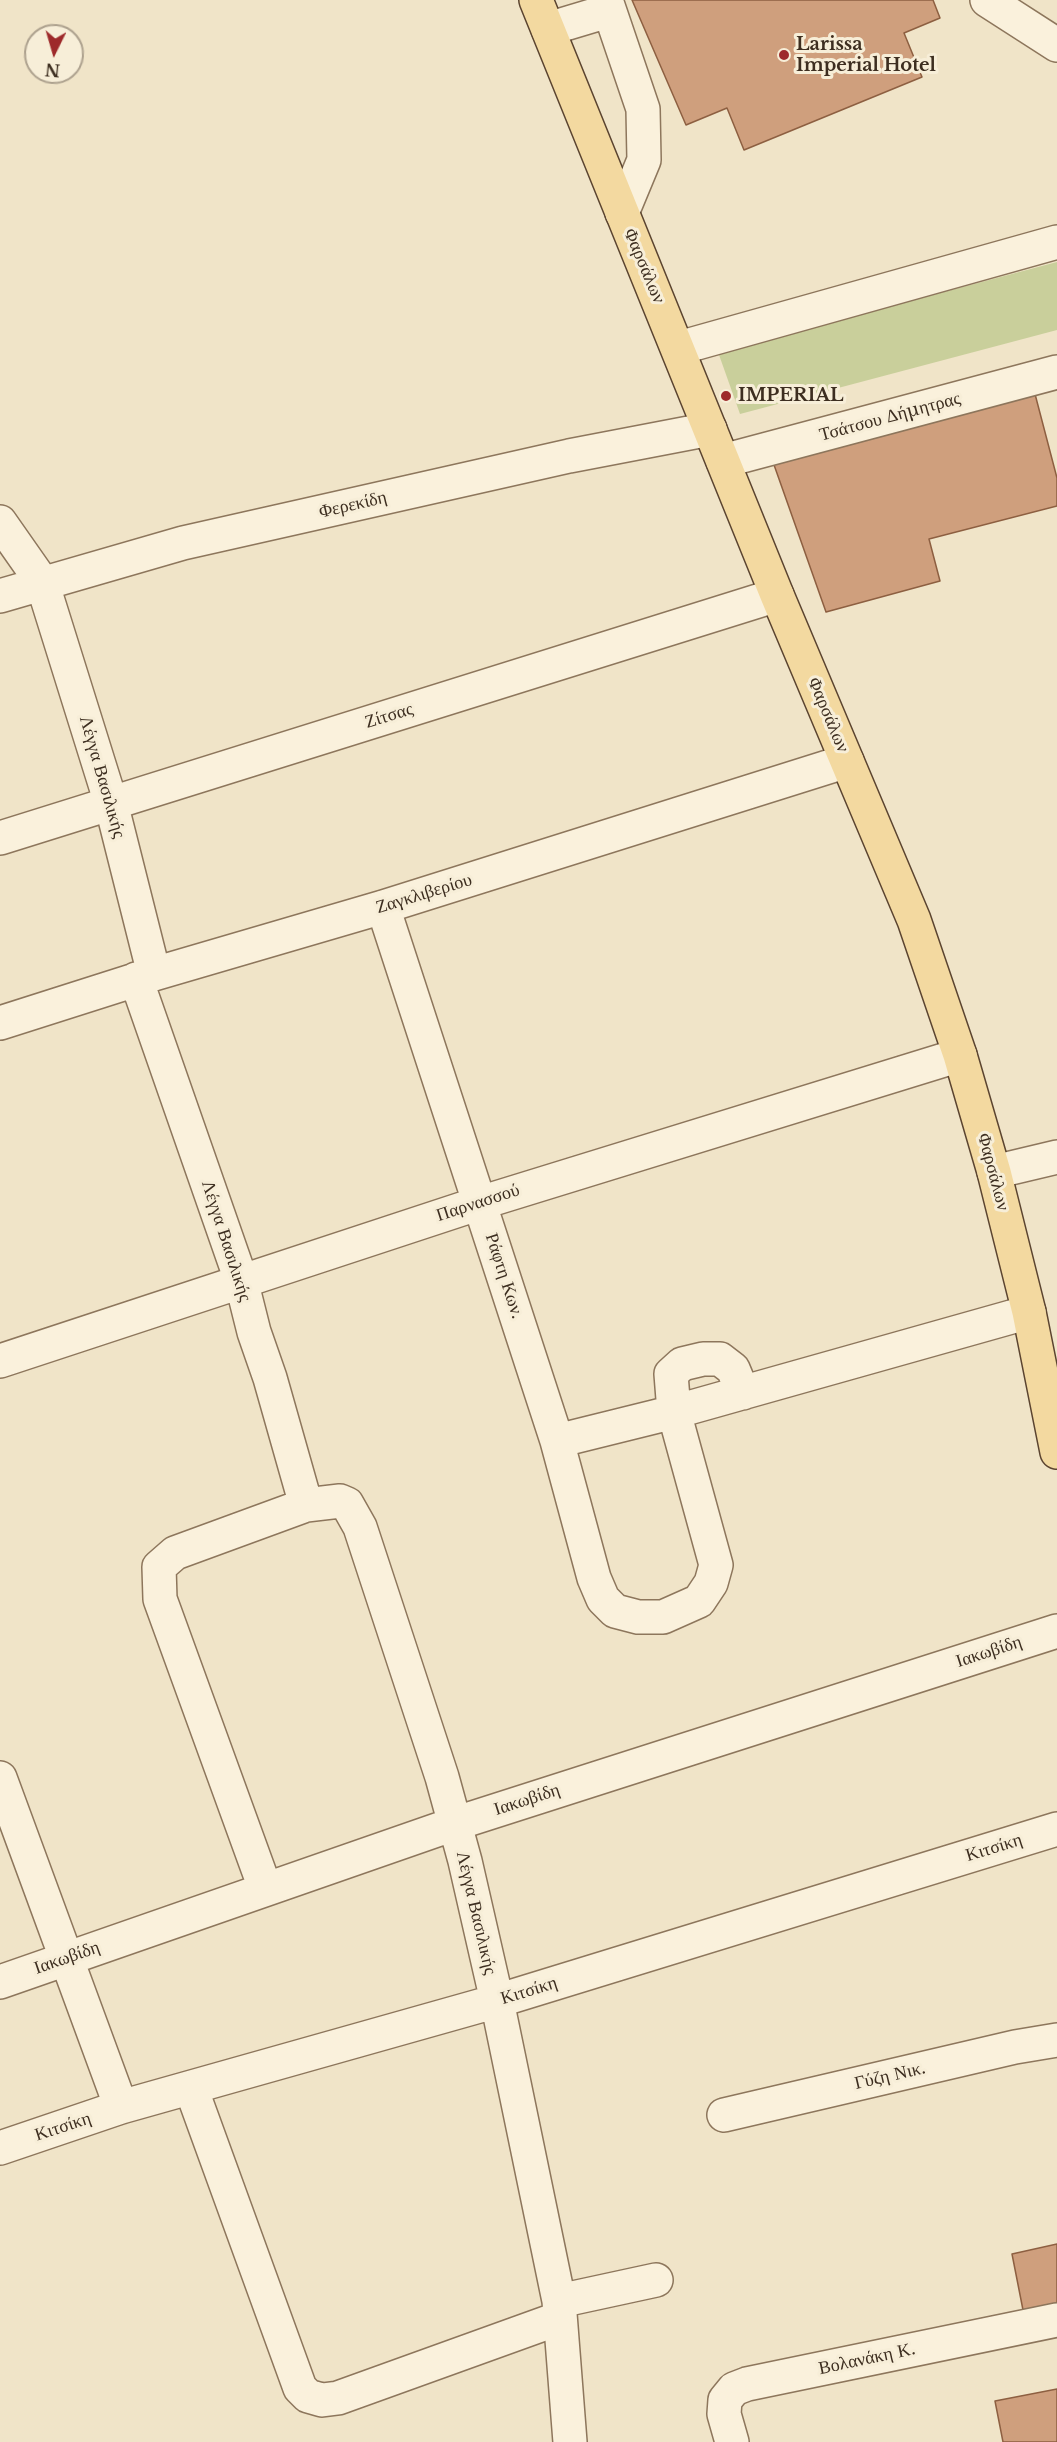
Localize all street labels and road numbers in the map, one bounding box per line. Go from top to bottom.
street label: Φαρσάλων [619,225,669,307]
street label: Τσάτσου Δήμητρας [817,388,963,446]
street label: Φερεκίδη [317,487,389,523]
street label: Φαρσάλων [803,674,853,756]
street label: Ζίτσας [362,698,416,734]
street label: Λέγγα Βασιλικής [74,713,130,841]
street label: Ζαγκλιβερίου [373,869,475,919]
street label: Φαρσάλων [972,1131,1014,1213]
street label: Λέγγα Βασιλικής [196,1178,256,1304]
street label: Παρνασσού [434,1179,522,1227]
street label: Ράφτη Κων. [480,1230,528,1322]
street label: Ιακωβίδη [953,1631,1025,1673]
street label: Ιακωβίδη [491,1779,563,1821]
street label: Κιτσίκη [963,1829,1025,1867]
street label: Λέγγα Βασιλικής [451,1849,501,1977]
street label: Ιακωβίδη [31,1937,103,1979]
street label: Κιτσίκη [498,1972,560,2010]
street label: Γύζη Νικ. [852,2057,928,2095]
street label: Κιτσίκη [32,2108,94,2146]
street label: Βολανάκη Κ. [817,2338,917,2380]

